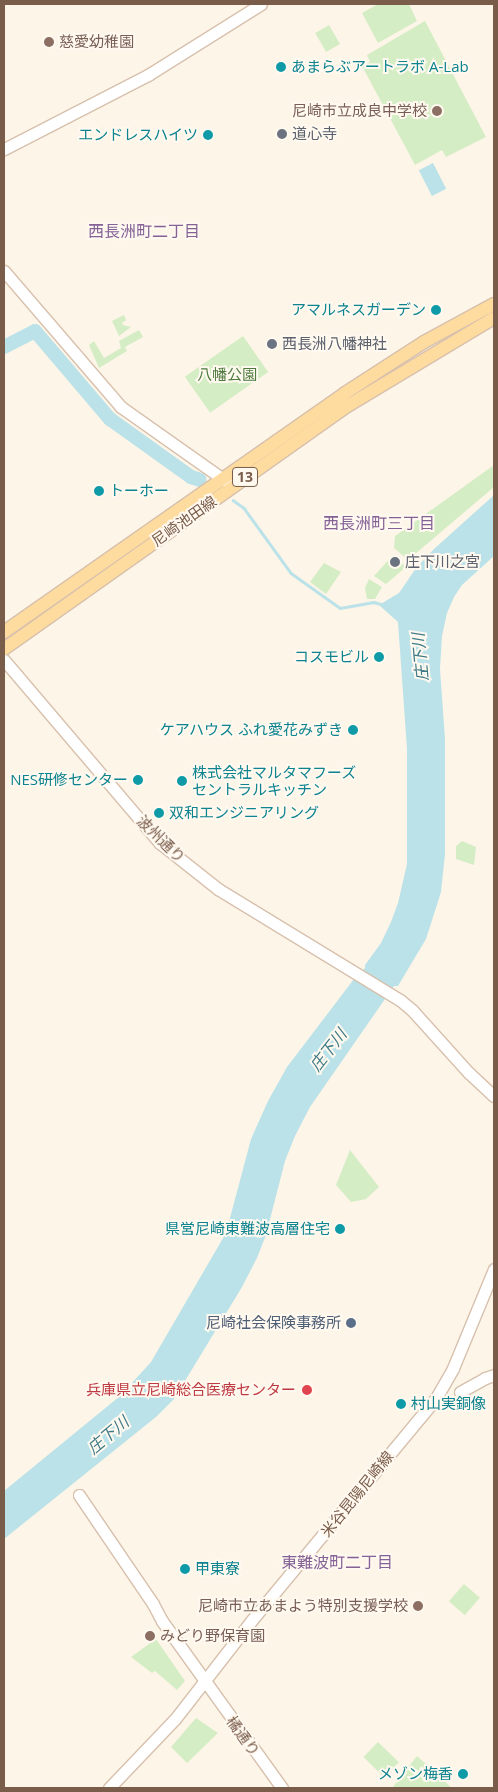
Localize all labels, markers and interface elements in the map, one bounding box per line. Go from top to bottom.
place label: 慈愛幼稚園 [59,33,134,51]
marker: 慈愛幼稚園 [43,36,55,48]
place label: あまらぶアートラボ A-Lab [291,58,469,76]
marker: あまらぶアートラボ A-Lab [275,61,287,73]
place label: 尼崎市立成良中学校 [292,102,427,120]
marker: 尼崎市立成良中学校 [431,105,443,117]
place label: 道心寺 [292,125,337,143]
place label: エンドレスハイツ [78,126,198,144]
marker: 道心寺 [276,128,288,140]
marker: エンドレスハイツ [202,129,214,141]
district label: 西長洲町二丁目 [88,221,200,241]
place label: アマルネスガーデン [291,301,426,319]
marker: アマルネスガーデン [430,304,442,316]
place label: 西長洲八幡神社 [282,335,387,353]
marker: 西長洲八幡神社 [266,338,278,350]
park label: 八幡公園 [197,366,257,384]
road number: 13 [231,466,259,488]
place label: トーホー [109,482,169,500]
marker: トーホー [93,485,105,497]
street label: 尼崎池田線 [148,492,220,550]
district label: 西長洲町三丁目 [323,513,435,533]
place label: 庄下川之宮 [405,553,480,571]
marker: 庄下川之宮 [389,556,401,568]
water label: 庄下川 [408,632,432,682]
place label: コスモビル [294,648,369,666]
marker: コスモビル [373,651,385,663]
place label: ケアハウス ふれ愛花みずき [159,721,343,739]
marker: ケアハウス ふれ愛花みずき [347,724,359,736]
place label: 株式会社マルタマフーズ セントラルキッチン [192,763,357,798]
place label: NES研修センター [10,771,128,789]
marker: NES研修センター [132,774,144,786]
marker: 株式会社マルタマフーズ セントラルキッチン [176,775,188,787]
place label: 双和エンジニアリング [169,804,319,822]
marker: 双和エンジニアリング [153,807,165,819]
street label: 波州通り [133,812,189,866]
water label: 庄下川 [306,1025,350,1075]
place label: 県営尼崎東難波高層住宅 [165,1220,330,1238]
marker: 県営尼崎東難波高層住宅 [334,1223,346,1235]
place label: 尼崎社会保険事務所 [206,1314,341,1332]
marker: 尼崎社会保険事務所 [345,1317,357,1329]
place label: 兵庫県立尼崎総合医療センター [86,1381,296,1399]
marker: 兵庫県立尼崎総合医療センター [300,1383,314,1397]
place label: 村山実銅像 [411,1395,486,1413]
marker: 村山実銅像 [395,1398,407,1410]
water label: 庄下川 [83,1412,133,1458]
street label: 米谷昆陽尼崎線 [317,1448,397,1540]
district label: 東難波町二丁目 [281,1552,393,1572]
place label: 甲東寮 [195,1560,240,1578]
marker: 甲東寮 [179,1563,191,1575]
place label: 尼崎市立あまよう特別支援学校 [198,1597,408,1615]
marker: 尼崎市立あまよう特別支援学校 [412,1600,424,1612]
place label: みどり野保育園 [160,1627,265,1645]
marker: みどり野保育園 [144,1630,156,1642]
street label: 橘通り [222,1713,264,1759]
place label: メゾン梅香 [378,1765,453,1783]
marker: メゾン梅香 [457,1768,469,1780]

